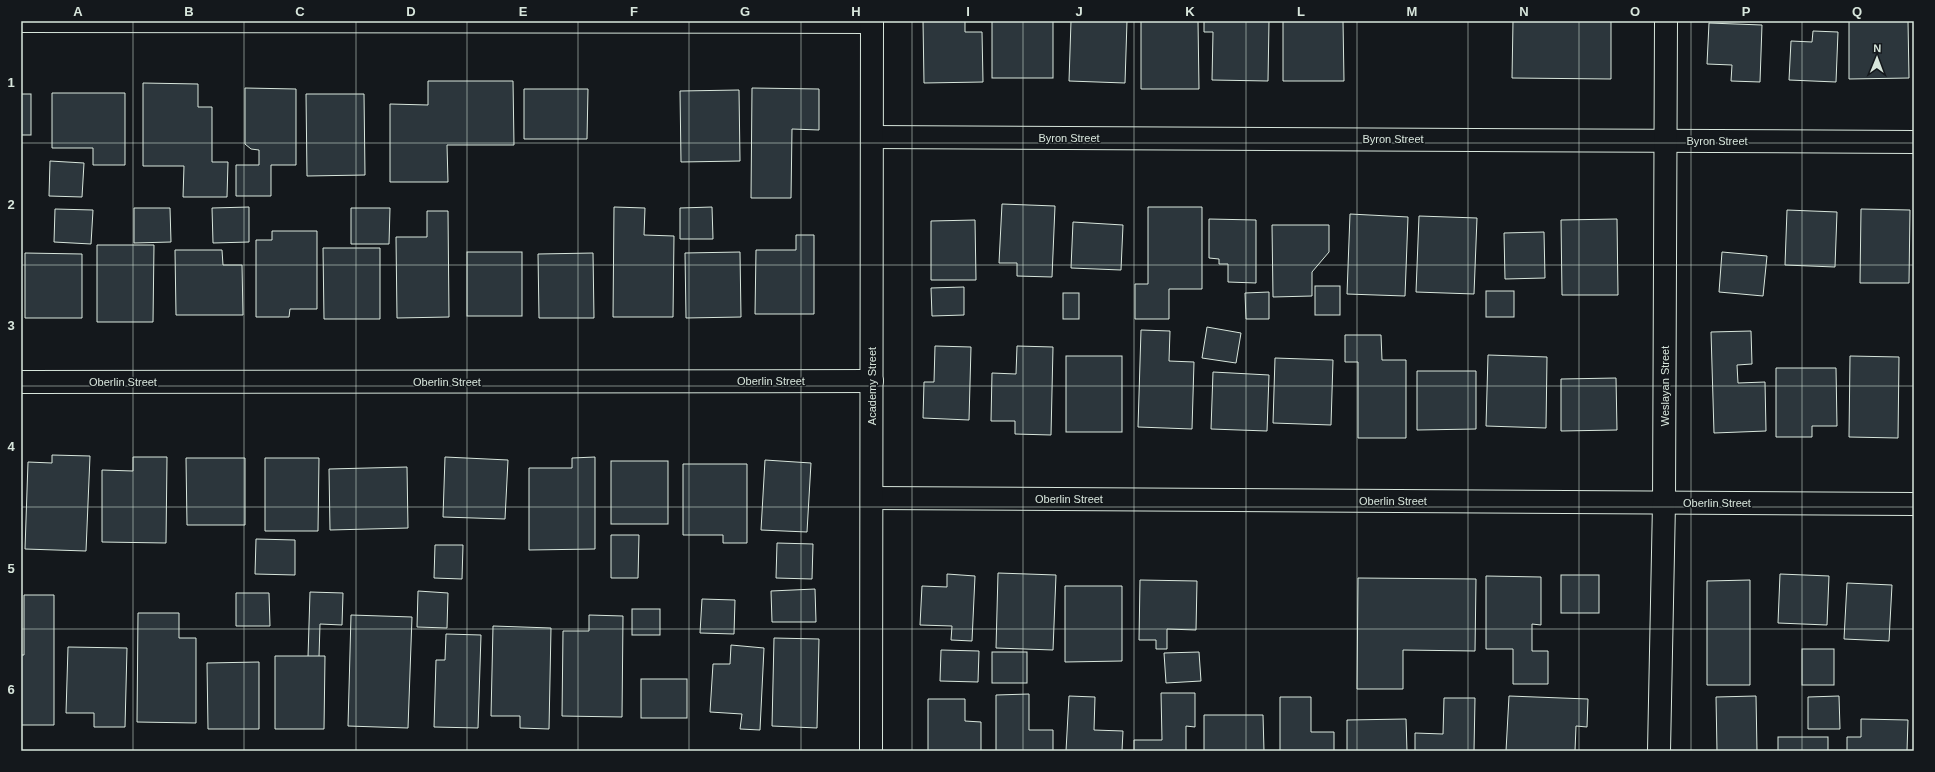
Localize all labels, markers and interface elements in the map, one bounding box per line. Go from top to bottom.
text: A [73,4,83,19]
text: B [184,4,194,19]
text: C [295,4,305,19]
text: D [406,4,416,19]
text: E [519,4,528,19]
text: F [630,4,638,19]
text: G [740,4,750,19]
text: H [851,4,861,19]
text: I [966,4,970,19]
text: J [1075,4,1083,19]
text: K [1185,4,1195,19]
text: L [1297,4,1305,19]
text: M [1407,4,1417,19]
text: N [1519,4,1529,19]
text: O [1630,4,1640,19]
text: P [1742,4,1751,19]
text: Q [1852,4,1862,19]
north arrow [1857,38,1897,78]
text: N [1873,42,1881,54]
text: 1 [7,75,15,90]
street label: Byron Street [1038,132,1100,144]
street label: Byron Street [1362,133,1424,145]
street label: Byron Street [1686,135,1748,147]
text: 2 [7,197,15,212]
text: 3 [7,318,15,333]
street label: Weslayan Street [1659,346,1671,426]
street label: Academy Street [866,347,878,425]
street label: Oberlin Street [737,375,805,387]
street label: Oberlin Street [89,376,157,388]
street label: Oberlin Street [413,376,481,388]
text: 4 [7,439,15,454]
street label: Oberlin Street [1035,493,1103,505]
street label: Oberlin Street [1359,495,1427,507]
street label: Oberlin Street [1683,497,1751,509]
text: 5 [7,561,15,576]
text: 6 [7,682,15,697]

